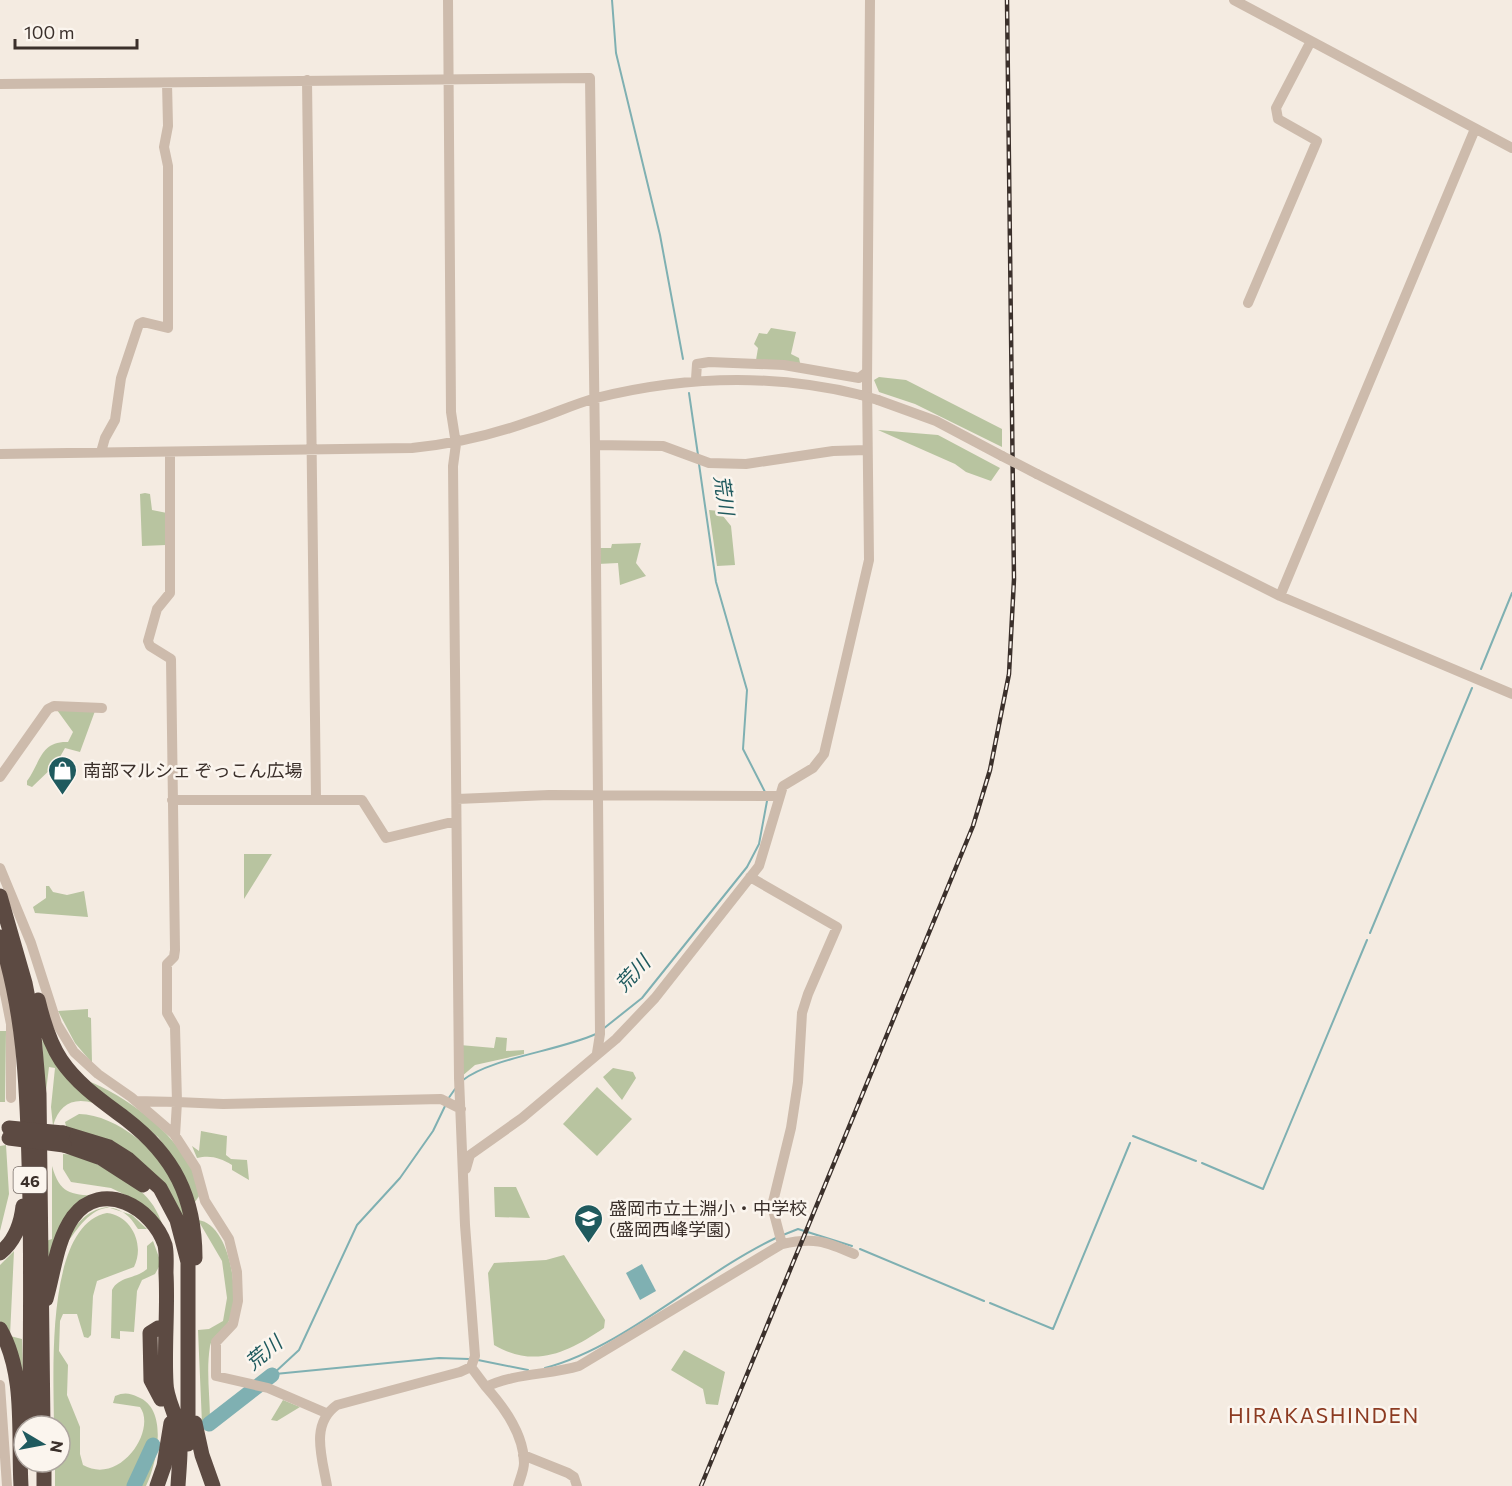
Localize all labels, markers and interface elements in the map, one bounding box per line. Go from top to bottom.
scale bar [15,12,136,50]
text: 100 m [24,21,74,43]
water label: 荒川 [710,474,740,518]
shop icon: 南部マルシェ ぞっこん広場 [46,754,78,796]
place label: 南部マルシェ ぞっこん広場 [83,759,302,781]
water label: 荒川 [610,949,656,996]
road number: 46 [14,1167,46,1193]
place label: 盛岡市立土淵小・中学校 (盛岡西峰学園) [609,1197,807,1240]
school or university icon: 盛岡市立土淵小・中学校 (盛岡西峰学園) [572,1202,604,1244]
water label: 荒川 [240,1329,288,1374]
district label: HIRAKASHINDEN [1228,1402,1420,1427]
north arrow [12,1414,72,1474]
text: N [47,1439,68,1454]

